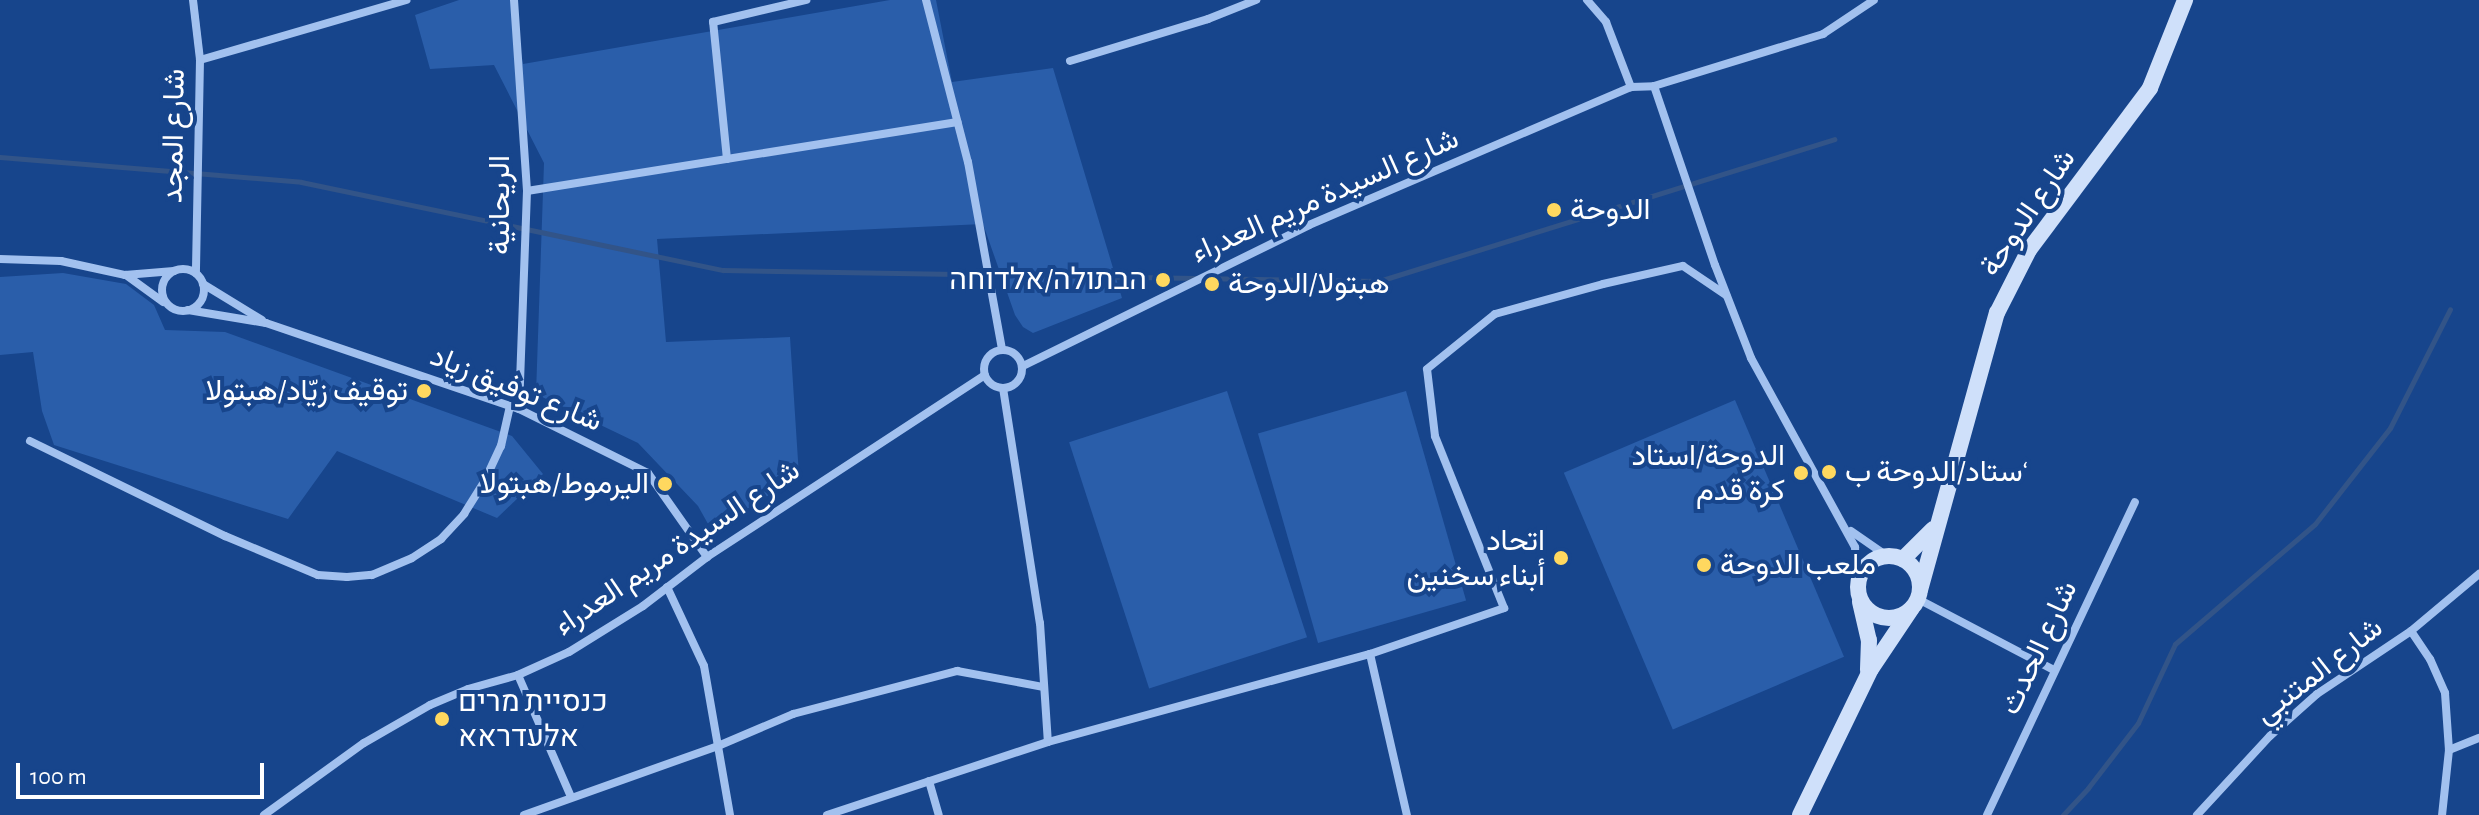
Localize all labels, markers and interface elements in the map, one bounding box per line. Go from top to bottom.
street label: شارع المجد [155,68,193,204]
street label: شارع السيدة مريم العدراء [1186,121,1464,271]
street label: شارع الدوحة [1972,142,2084,284]
street label: الريحانية [482,155,518,255]
place label: الدوحة [1570,192,1651,228]
marker: الدوحة [1545,201,1563,219]
place label: הבתולה/אלדוחה [949,262,1147,298]
place label: هبتولا/الدوحة [1228,266,1390,302]
marker: הבתולה/אלדוחה [1154,271,1172,289]
marker: هبتولا/الدوحة [1203,275,1221,293]
street label: شارع توفيق زياد [425,338,607,440]
place label: توقيف زيّاد/هبتولا [205,373,408,409]
marker: توقيف زيّاد/هبتولا [415,382,433,400]
place label: الدوحة/استاد كرة قدم [1632,438,1785,508]
street label: شارع السيدة مريم العدراء [547,452,807,644]
place label: ستاد/الدوحة ب‘ [1845,454,2028,490]
marker: ستاد/الدوحة ب‘ [1820,463,1838,481]
marker: الدوحة/استاد كرة قدم [1792,464,1810,482]
place label: اليرموط/هبتولا [480,466,649,502]
marker: اليرموط/هبتولا [656,475,674,493]
place label: اتحاد أبناء سخنين [1406,523,1545,594]
place label: ملعب الدوحة [1720,547,1876,583]
marker: اتحاد أبناء سخنين [1552,549,1570,567]
marker: ملعب الدوحة [1695,556,1713,574]
street label: شارع الحدث [1992,575,2086,721]
street label: شارع المتنبي [2248,610,2390,732]
place label: כנסיית מרים אלעדראא [458,684,608,754]
marker: כנסיית מרים אלעדראא [433,710,451,728]
scale bar [20,747,268,797]
text: 100 m [30,765,87,789]

